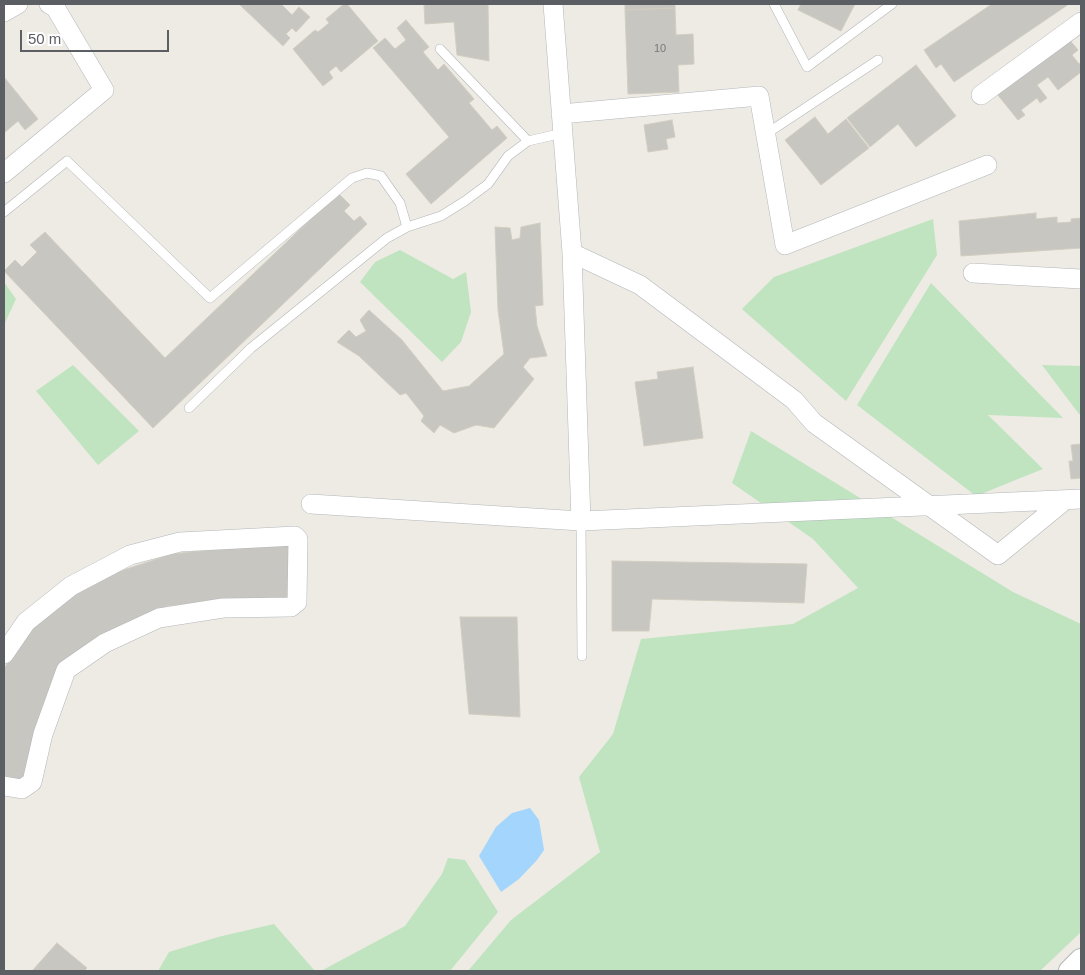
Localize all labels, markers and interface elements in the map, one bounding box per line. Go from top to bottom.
scale bar [22,20,171,52]
text: 50 m [28,30,61,47]
house number: 10 [654,42,666,56]

